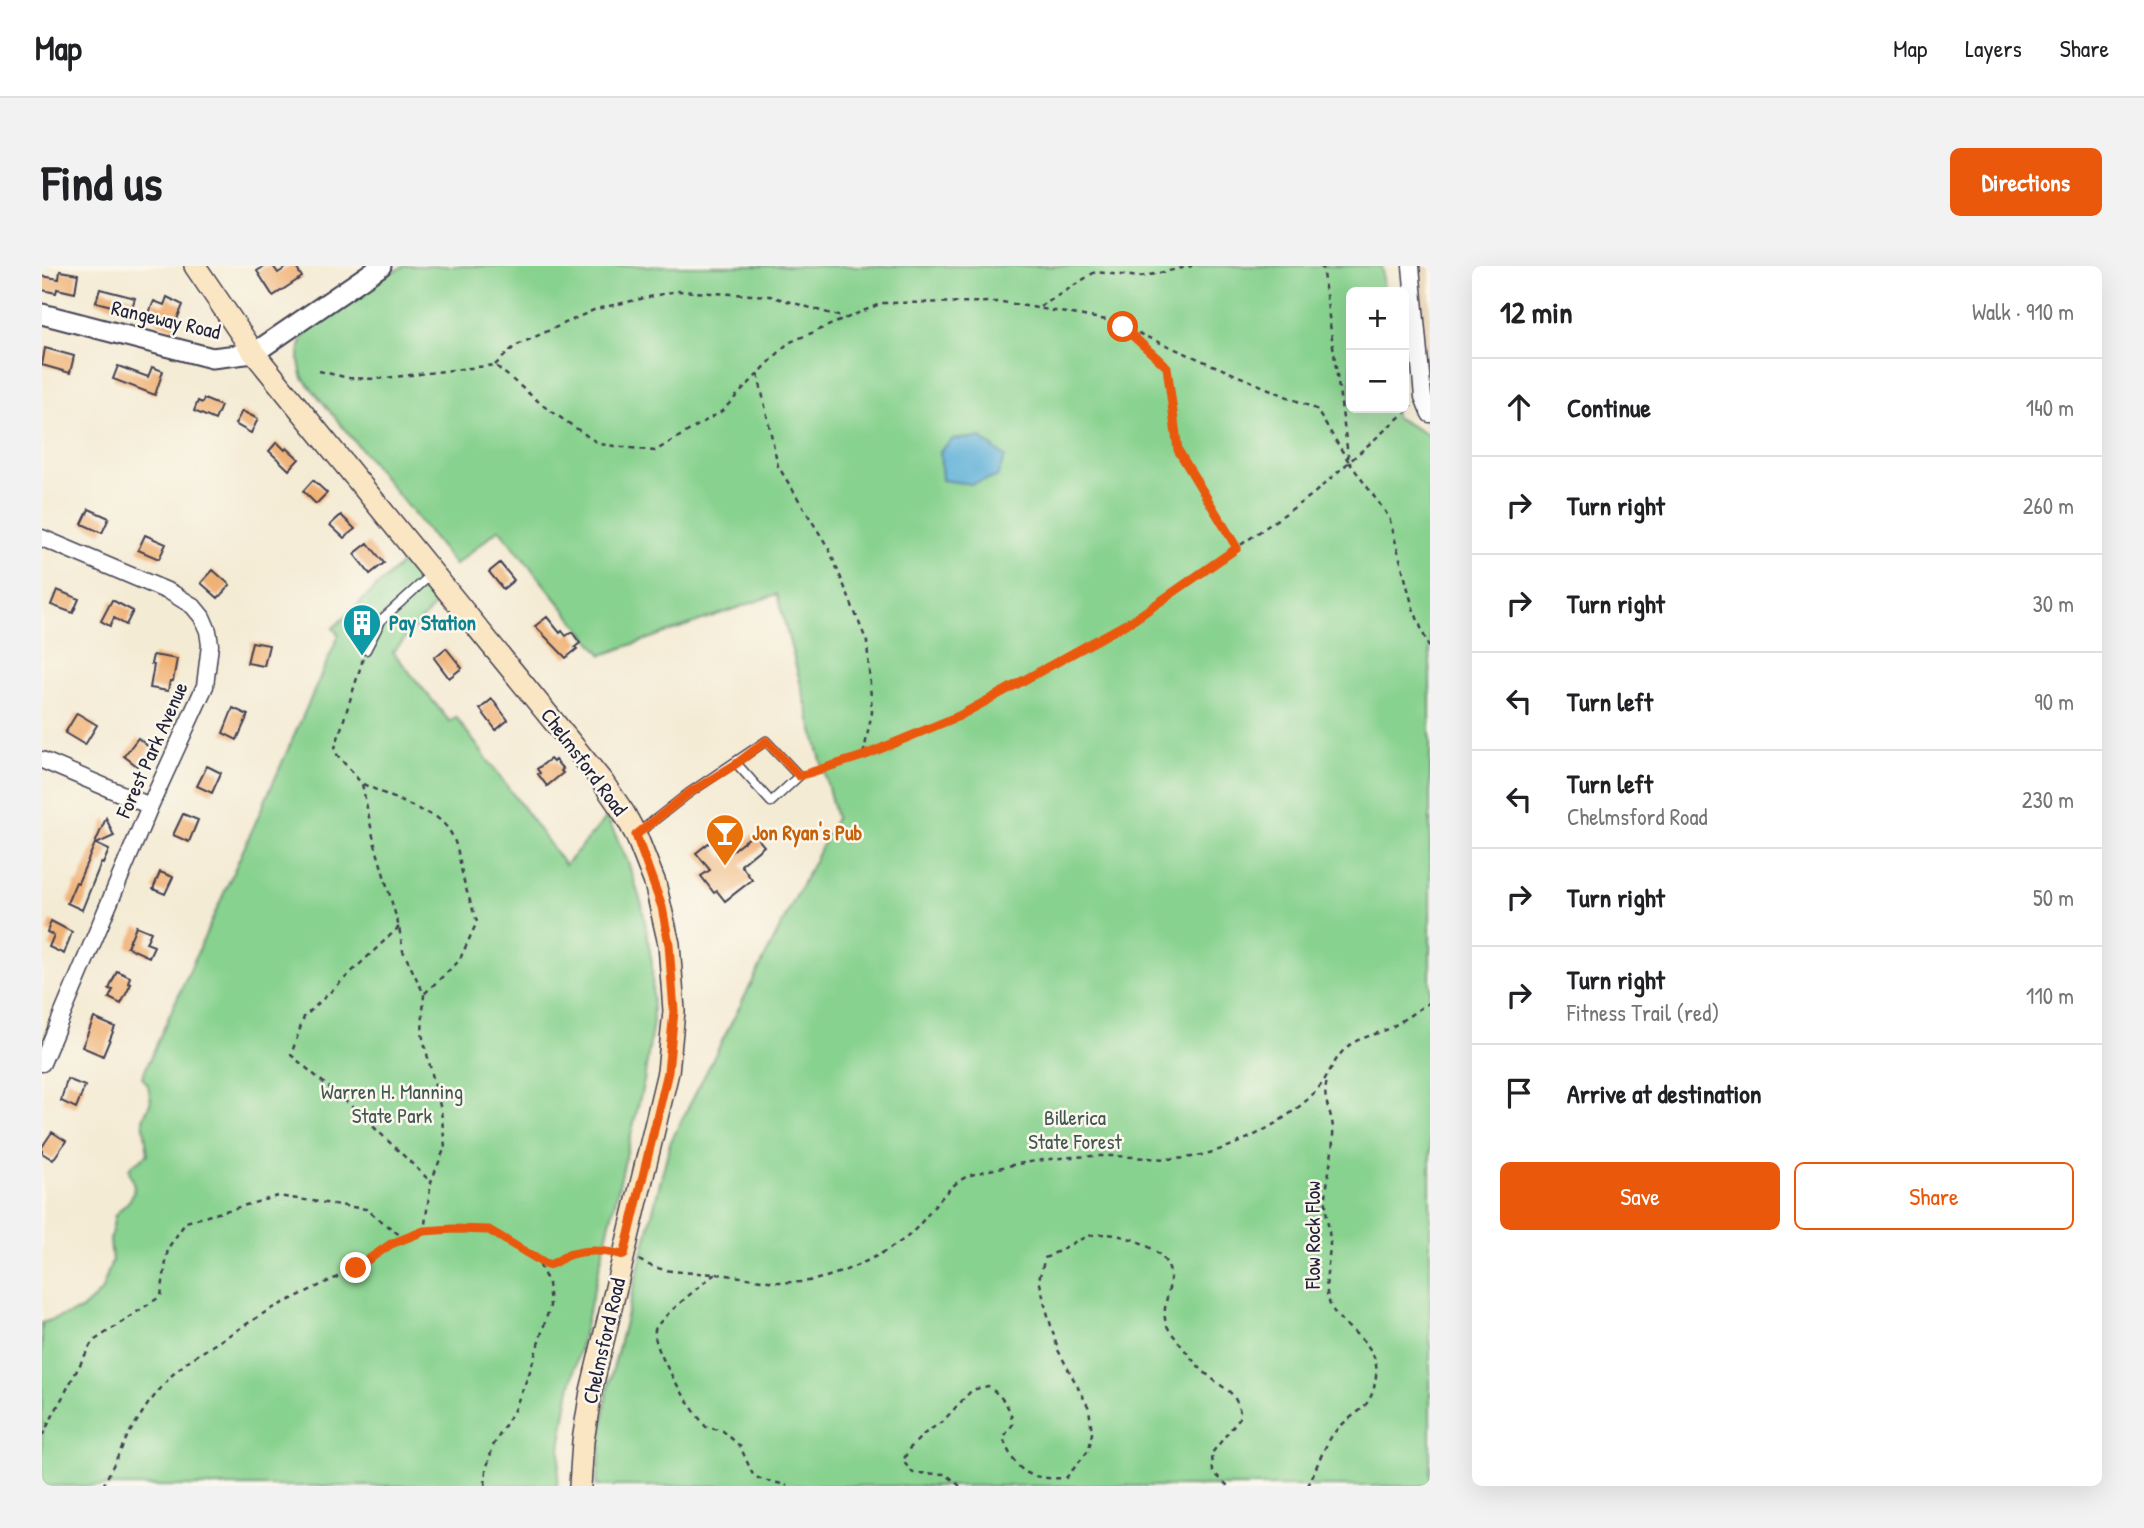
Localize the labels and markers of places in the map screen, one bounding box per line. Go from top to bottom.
building icon: Pay Station [341,602,383,657]
place label: Pay Station [389,608,476,638]
bar icon: Jon Ryan's Pub [704,812,746,867]
place label: Jon Ryan's Pub [752,818,863,848]

